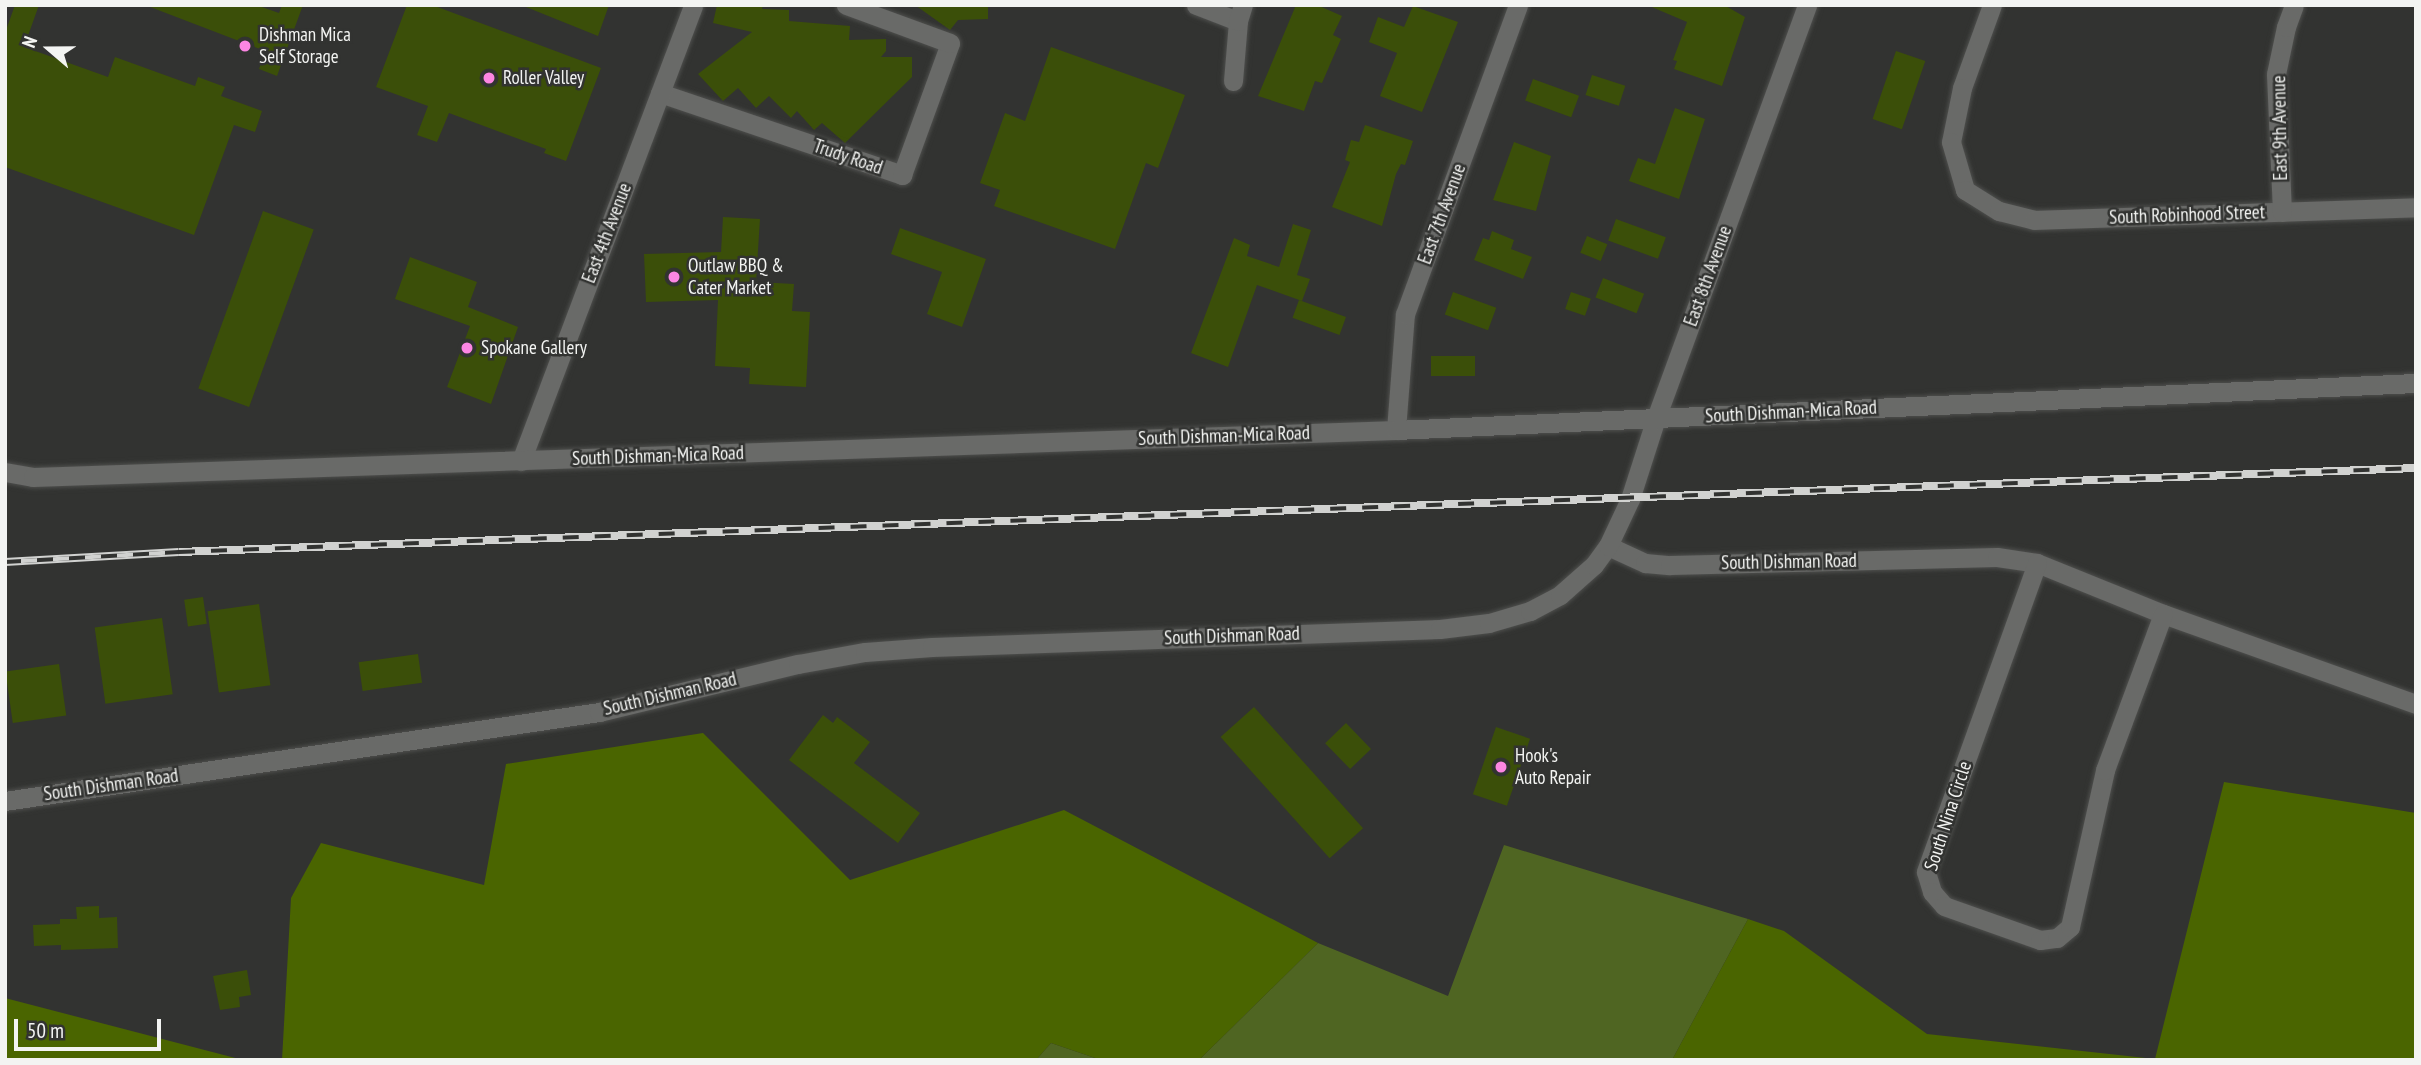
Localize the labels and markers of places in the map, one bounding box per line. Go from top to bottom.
place label: Dishman Mica Self Storage [259,24,351,68]
marker: Dishman Mica Self Storage [237,38,253,54]
place label: Roller Valley [503,67,585,89]
marker: Roller Valley [481,70,497,86]
place label: Outlaw BBQ & Cater Market [688,255,784,299]
marker: Outlaw BBQ & Cater Market [666,269,682,285]
place label: Spokane Gallery [481,337,587,359]
marker: Spokane Gallery [459,340,475,356]
place label: Hook's Auto Repair [1515,745,1591,789]
marker: Hook's Auto Repair [1493,759,1509,775]

